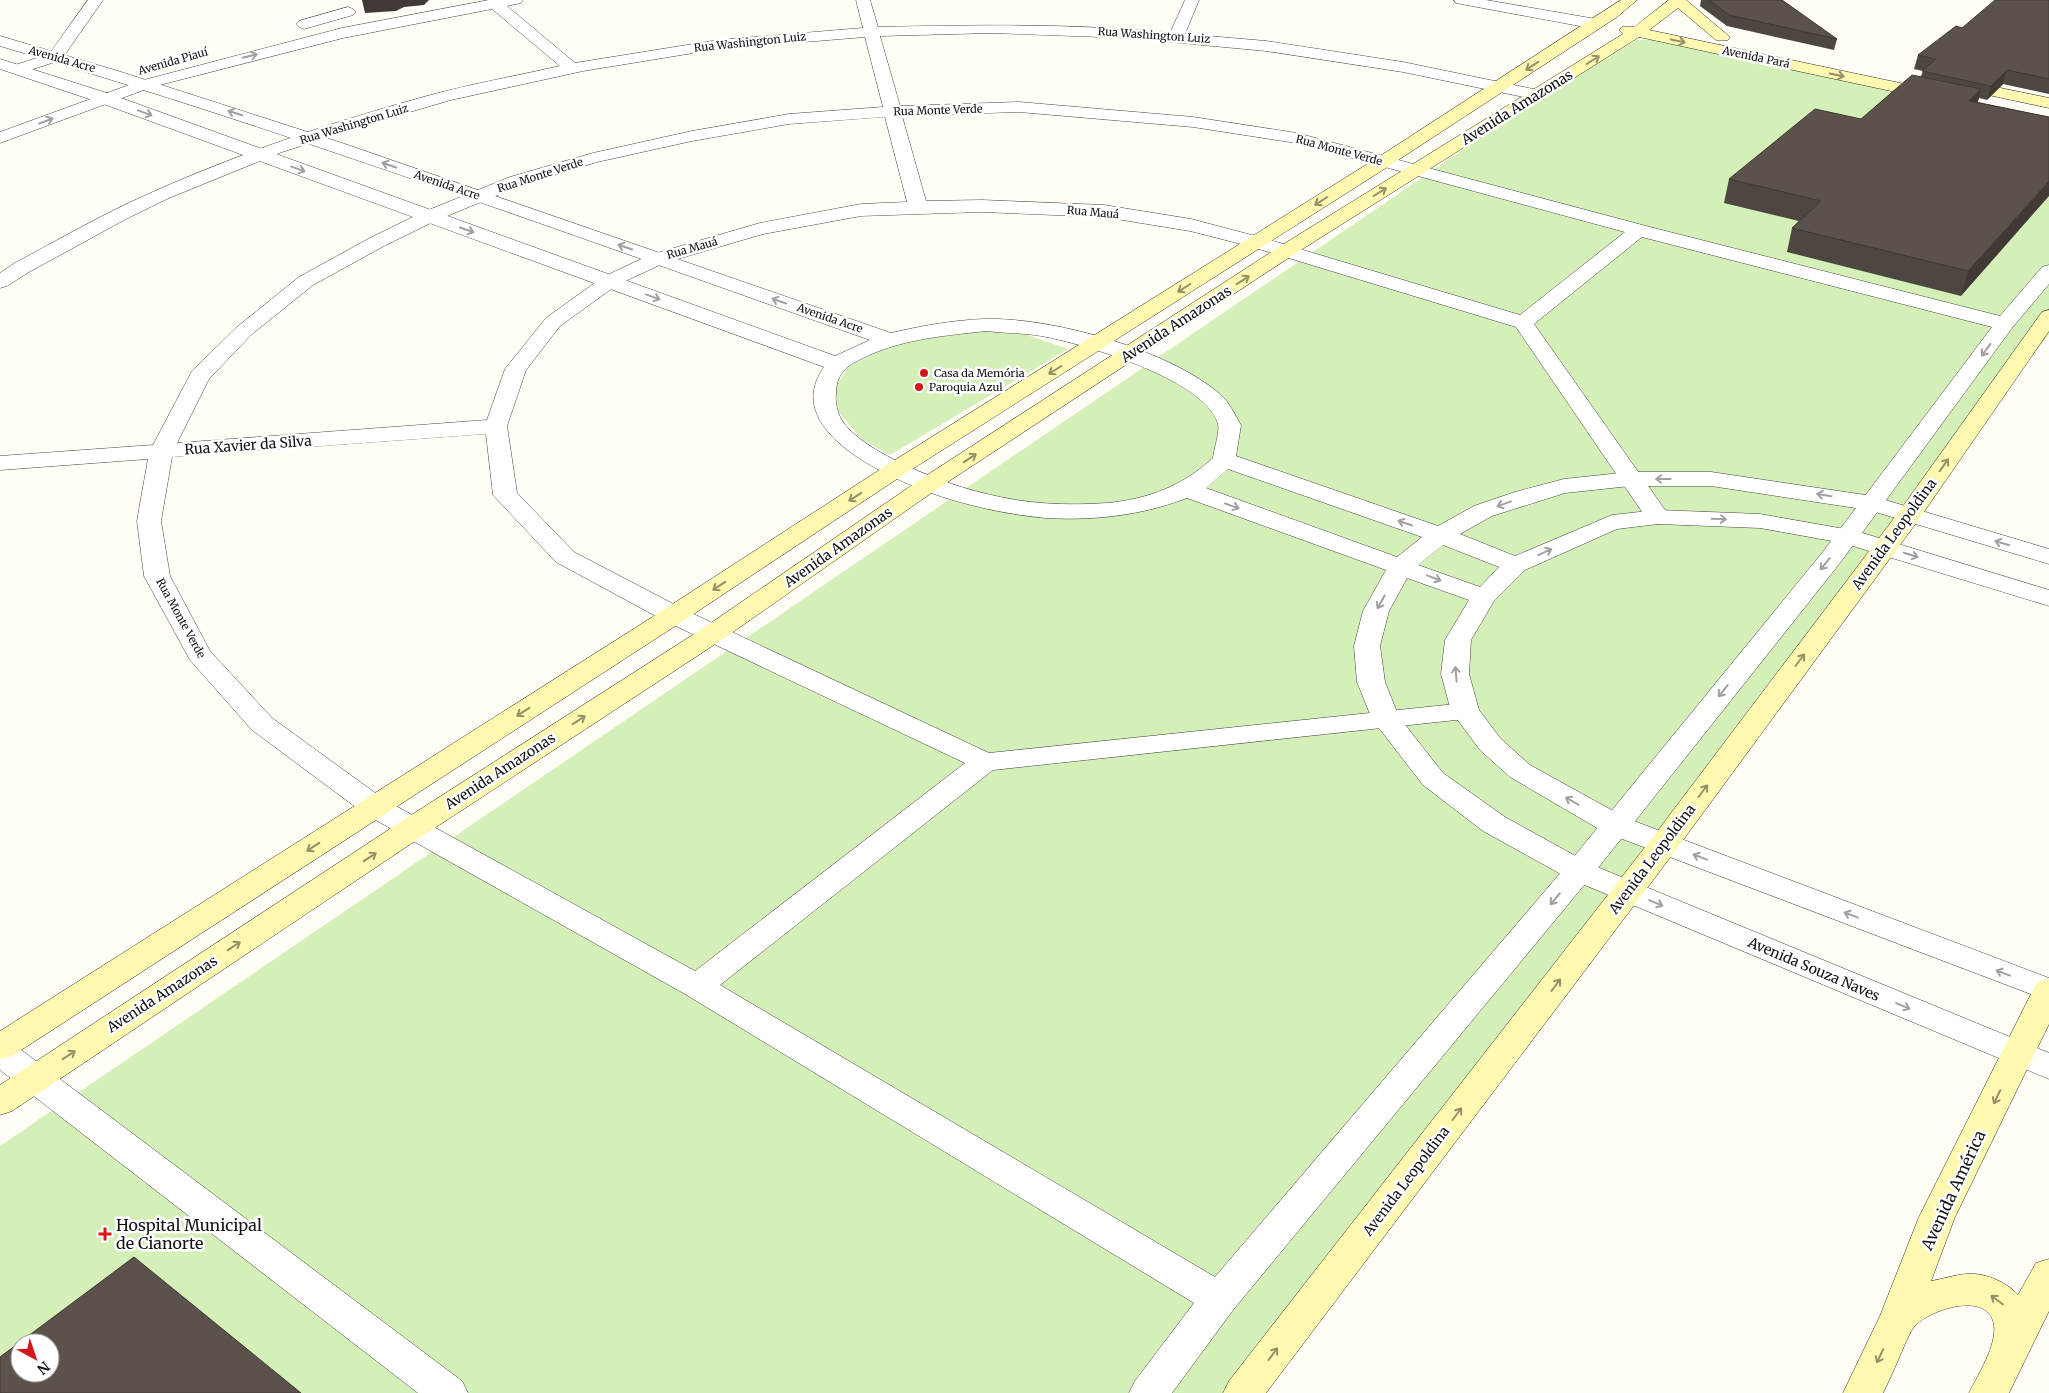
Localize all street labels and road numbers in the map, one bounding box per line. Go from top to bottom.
street label: Rua Washington Luiz [1097,24,1211,46]
street label: Rua Washington Luiz [693,29,807,55]
street label: Avenida Acre [26,43,97,75]
street label: Avenida Pará [1720,43,1791,71]
street label: Avenida Piauí [136,44,210,78]
street label: Avenida Amazonas [1457,65,1576,149]
street label: Rua Washington Luiz [298,101,410,147]
street label: Rua Monte Verde [893,101,983,119]
street label: Rua Monte Verde [1294,132,1384,168]
street label: Rua Monte Verde [495,154,585,195]
street label: Avenida Acre [411,167,482,203]
street label: Rua Mauá [1066,203,1120,221]
street label: Rua Mauá [665,234,719,262]
street label: Avenida Amazonas [1117,282,1235,367]
street label: Avenida Acre [794,300,865,336]
street label: Rua Xavier da Silva [184,432,313,458]
street label: Avenida Leopoldina [1847,475,1941,594]
street label: Avenida Amazonas [780,503,896,592]
street label: Rua Monte Verde [153,576,209,661]
street label: Avenida Amazonas [441,729,559,814]
street label: Avenida Leopoldina [1604,800,1699,918]
street label: Avenida Souza Naves [1744,933,1883,1005]
street label: Avenida Amazonas [103,952,221,1037]
street label: Avenida Leopoldina [1358,1122,1453,1240]
street label: Avenida América [1916,1127,1990,1254]

